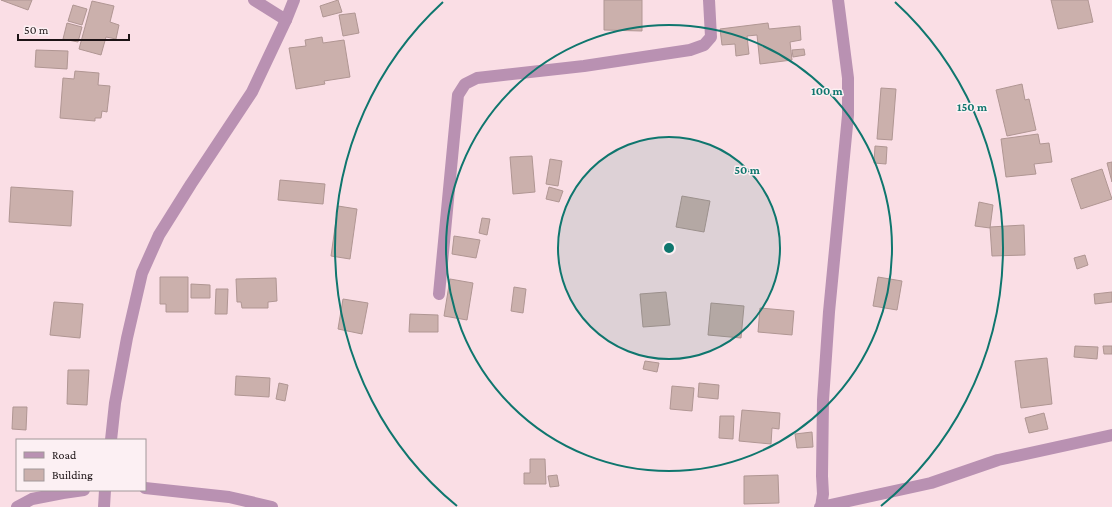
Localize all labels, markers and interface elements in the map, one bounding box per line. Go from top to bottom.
scale bar [18,16,129,42]
text: 50 m [24,23,49,37]
text: 100 m [811,84,844,98]
text: 150 m [957,100,988,114]
text: 50 m [734,163,761,177]
centre of rings [662,241,676,255]
legend [16,439,146,491]
text: Road [52,448,77,462]
text: Building [52,468,93,482]

